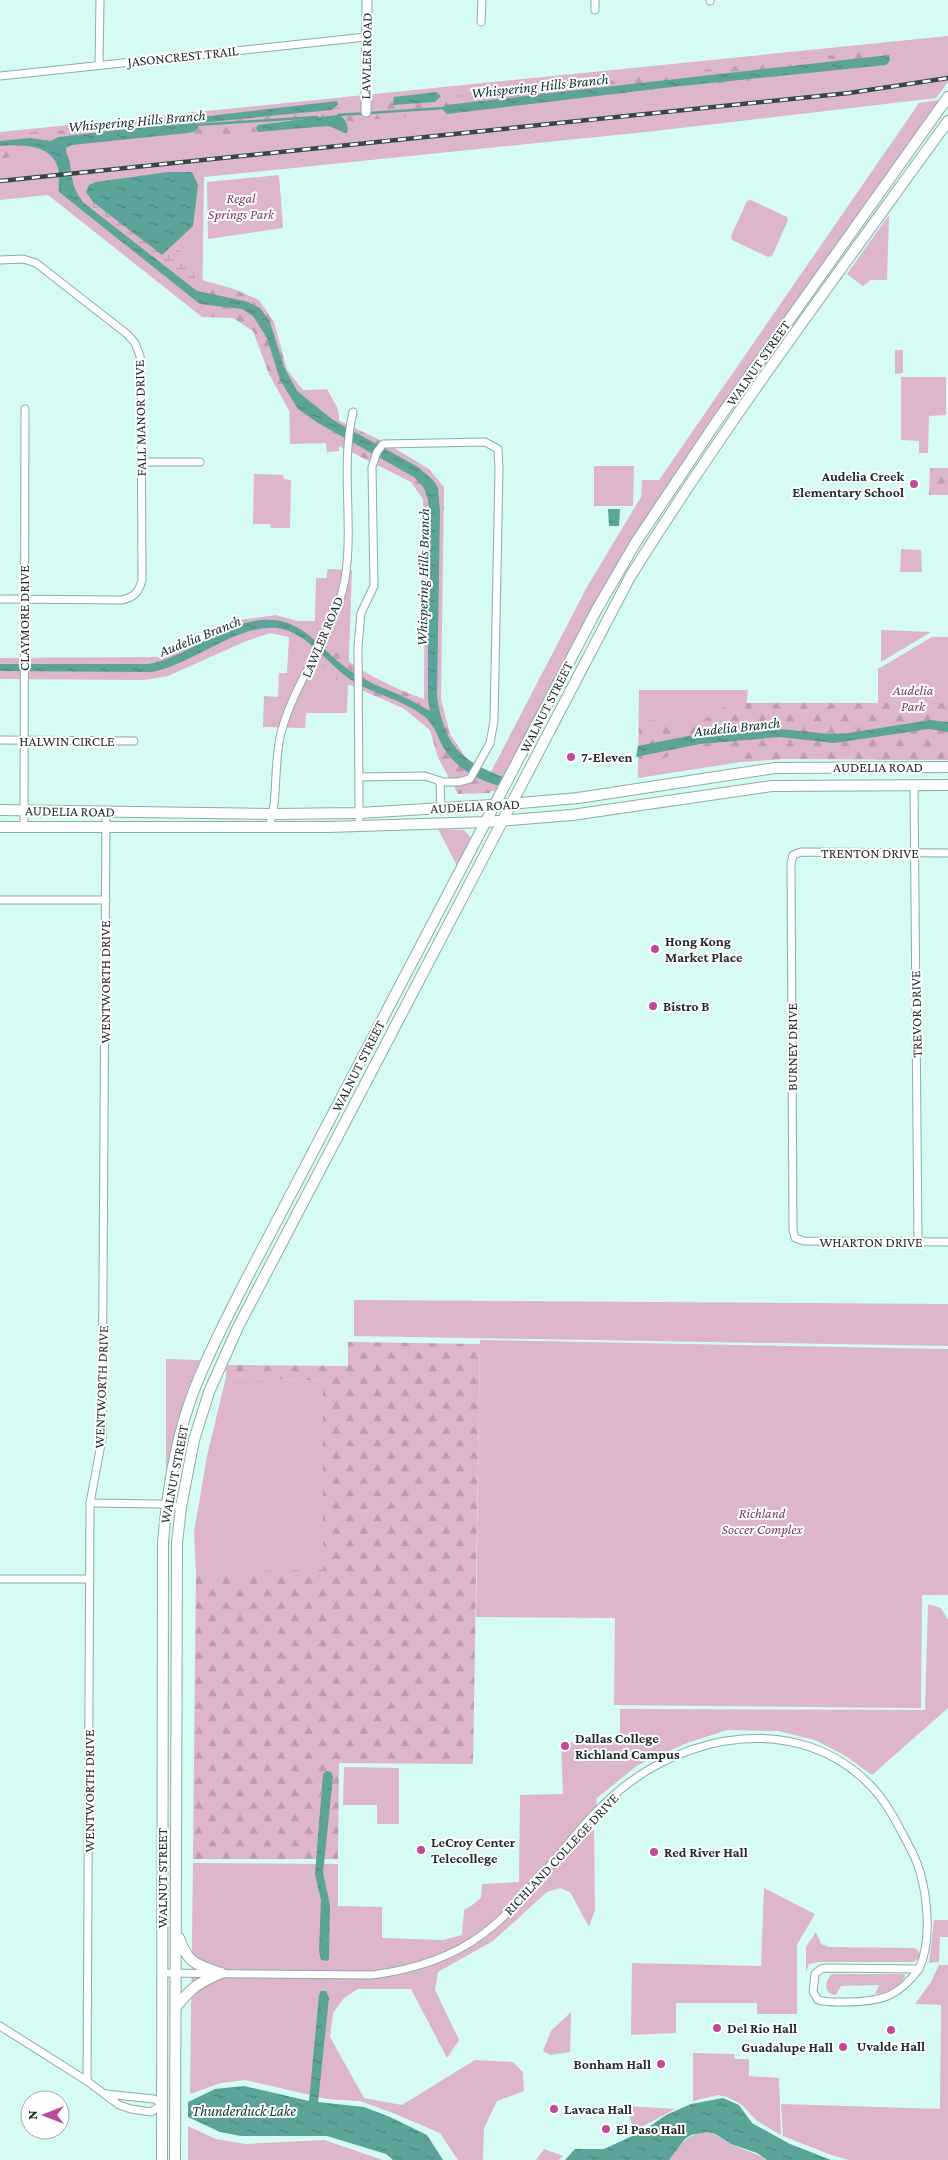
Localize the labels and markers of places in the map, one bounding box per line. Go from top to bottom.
place label: Audelia Creek Elementary School [792,468,904,500]
marker: Audelia Creek Elementary School [908,478,920,490]
place label: 7-Eleven [581,749,632,765]
marker: 7-Eleven [565,751,577,763]
place label: Hong Kong Market Place [665,933,743,965]
marker: Hong Kong Market Place [649,943,661,955]
place label: Bistro B [663,998,710,1014]
marker: Bistro B [647,1000,659,1012]
place label: Dallas College Richland Campus [575,1730,680,1762]
marker: Dallas College Richland Campus [559,1740,571,1752]
place label: LeCroy Center Telecollege [431,1834,516,1866]
marker: LeCroy Center Telecollege [415,1844,427,1856]
place label: Red River Hall [664,1844,748,1860]
marker: Red River Hall [648,1846,660,1858]
place label: Del Rio Hall [727,2020,797,2036]
marker: Del Rio Hall [711,2022,723,2034]
marker: Uvalde Hall [885,2024,897,2036]
place label: Uvalde Hall [857,2038,925,2054]
place label: Guadalupe Hall [741,2039,833,2055]
marker: Guadalupe Hall [837,2041,849,2053]
place label: Bonham Hall [573,2056,651,2072]
marker: Bonham Hall [655,2058,667,2070]
place label: Lavaca Hall [564,2101,632,2117]
marker: Lavaca Hall [548,2103,560,2115]
place label: El Paso Hall [616,2121,685,2137]
marker: El Paso Hall [600,2123,612,2135]

